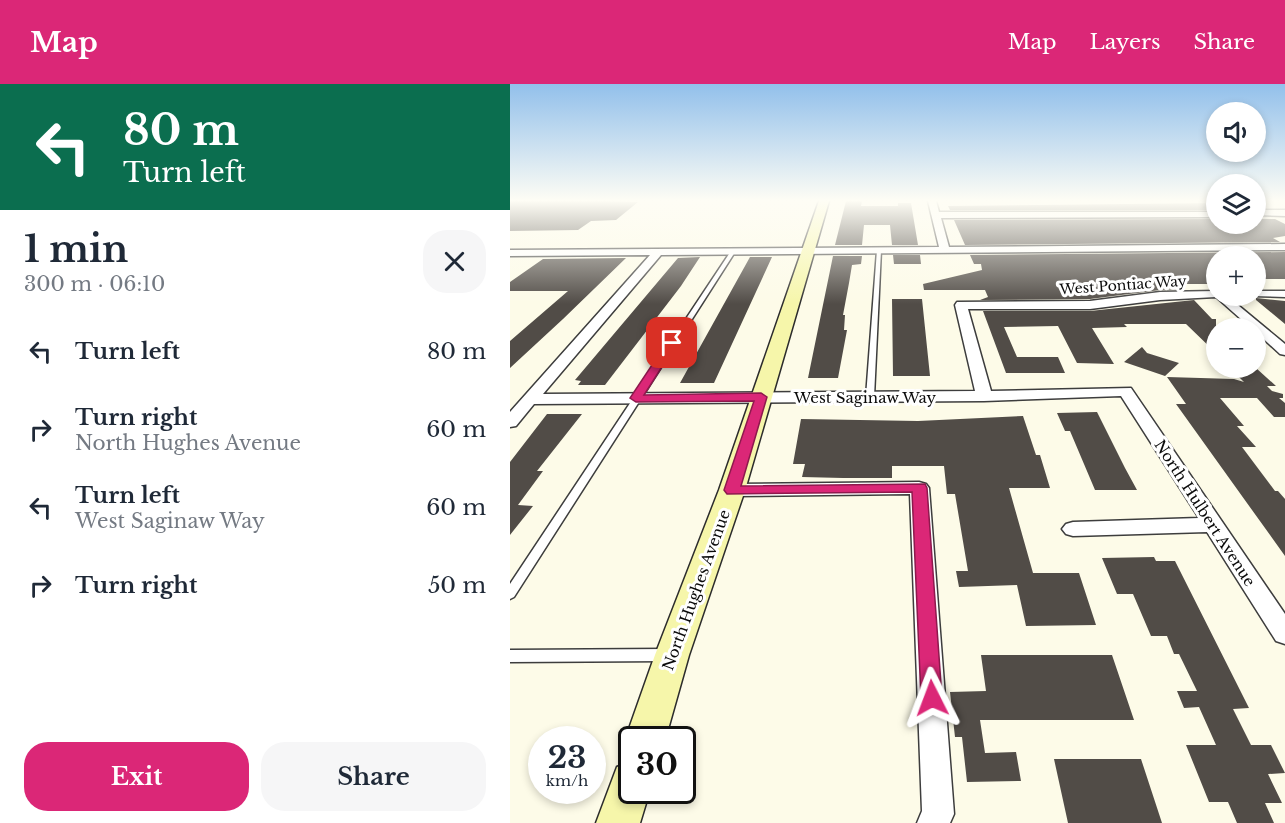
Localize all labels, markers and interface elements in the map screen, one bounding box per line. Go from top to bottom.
text: Map [30,25,98,60]
text: Map [1008,29,1057,55]
text: Layers [1090,29,1161,55]
text: Share [1194,29,1255,55]
map controls [1206,102,1266,378]
button: sound [1206,102,1266,162]
text: 80 m [123,104,239,156]
icon: left [24,108,102,186]
text: Turn left [123,156,246,189]
button: layers [1206,174,1266,234]
text: 1 min [24,227,128,272]
button: close [423,230,486,293]
button: + [1206,246,1266,306]
text: 300 m · 06:10 [24,272,165,296]
street label: West Pontiac Way [1058,272,1187,298]
pin [646,317,697,368]
button: − [1206,318,1266,378]
icon: arrive [655,326,688,359]
icon: left [24,335,57,368]
text: Turn left [75,338,180,365]
text: 80 m [427,338,486,365]
street label: West Saginaw Way [793,388,937,407]
text: Turn right [75,404,197,431]
icon: right [24,413,57,446]
text: 60 m [426,416,486,443]
text: North Hughes Avenue [75,431,301,455]
street label: North Hulbert Avenue [1150,436,1260,590]
text: Turn left [75,482,180,509]
icon: left [24,491,57,524]
text: 60 m [426,494,486,521]
street label: North Hughes Avenue [658,507,734,673]
text: West Saginaw Way [75,509,265,533]
icon: right [24,569,57,602]
text: Turn right [75,572,197,599]
text: 50 m [428,572,486,599]
position arrow [900,666,964,730]
speed limit sign: 30 [618,726,696,804]
text: 23 [548,739,586,776]
button: Exit [24,742,249,811]
button: Share [261,742,486,811]
text: km/h [546,771,588,790]

